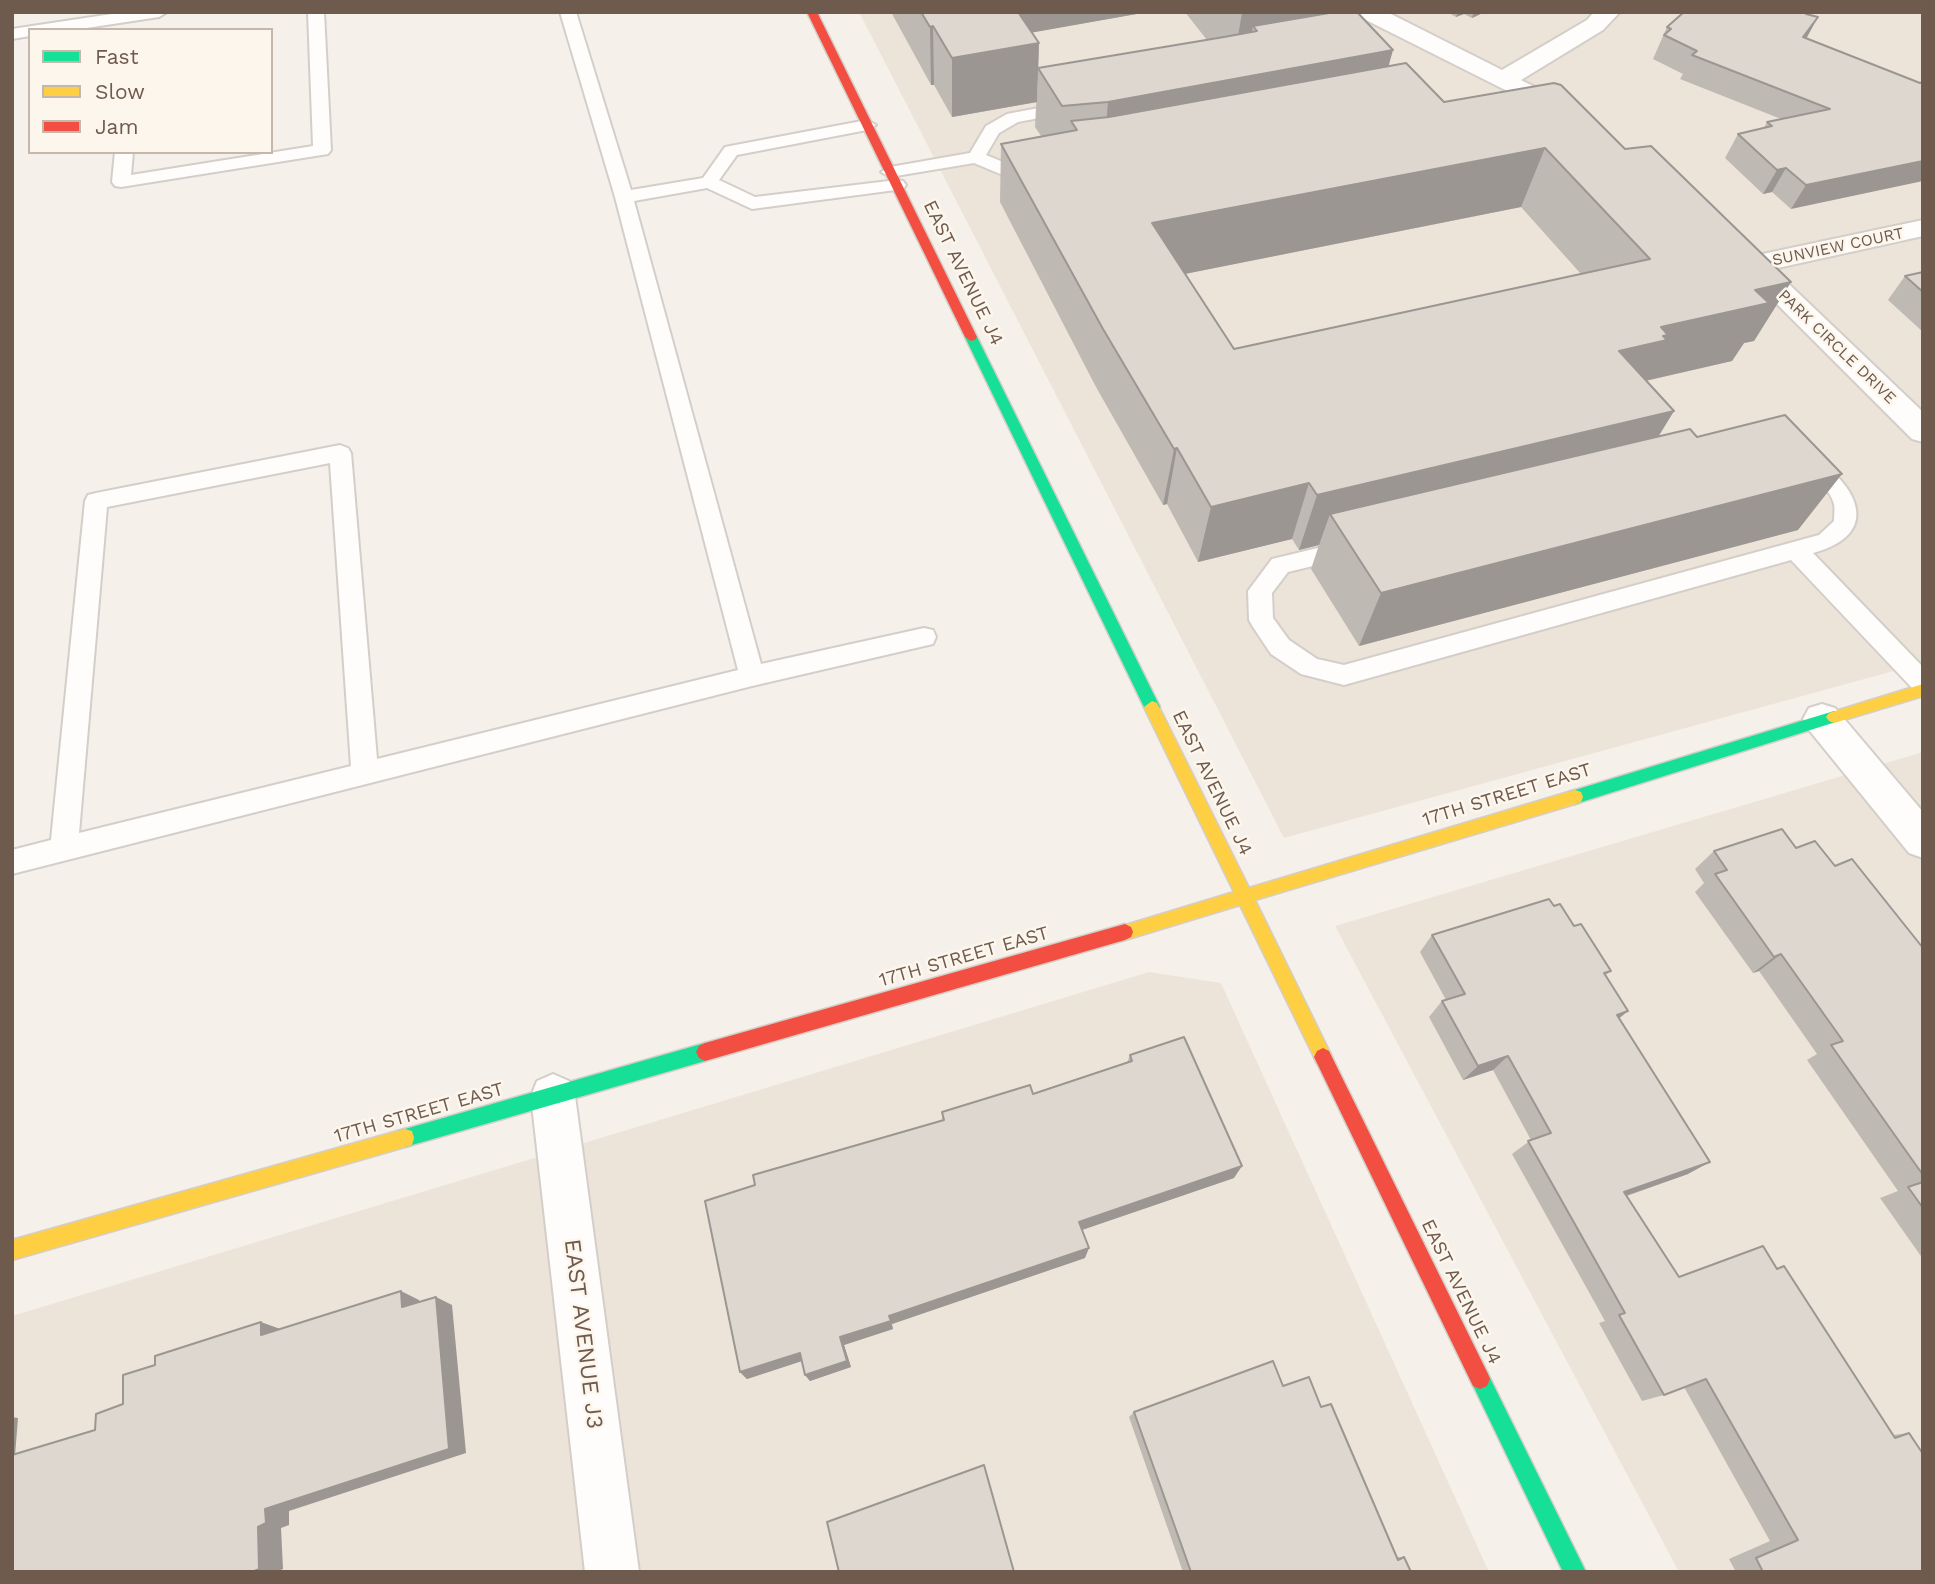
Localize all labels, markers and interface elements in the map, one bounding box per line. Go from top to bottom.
legend [28,28,273,154]
text: Fast [95,44,139,69]
text: Slow [95,79,145,104]
text: Jam [95,114,138,139]
street label: EAST AVENUE J4 [918,197,1008,349]
street label: SUNVIEW COURT [1771,224,1905,270]
street label: PARK CIRCLE DRIVE [1774,286,1900,408]
street label: EAST AVENUE J4 [1167,707,1257,859]
street label: 17TH STREET EAST [1420,758,1594,832]
street label: 17TH STREET EAST [877,922,1051,992]
street label: 17TH STREET EAST [332,1078,506,1148]
street label: EAST AVENUE J4 [1416,1216,1506,1368]
street label: EAST AVENUE J3 [558,1238,608,1430]

